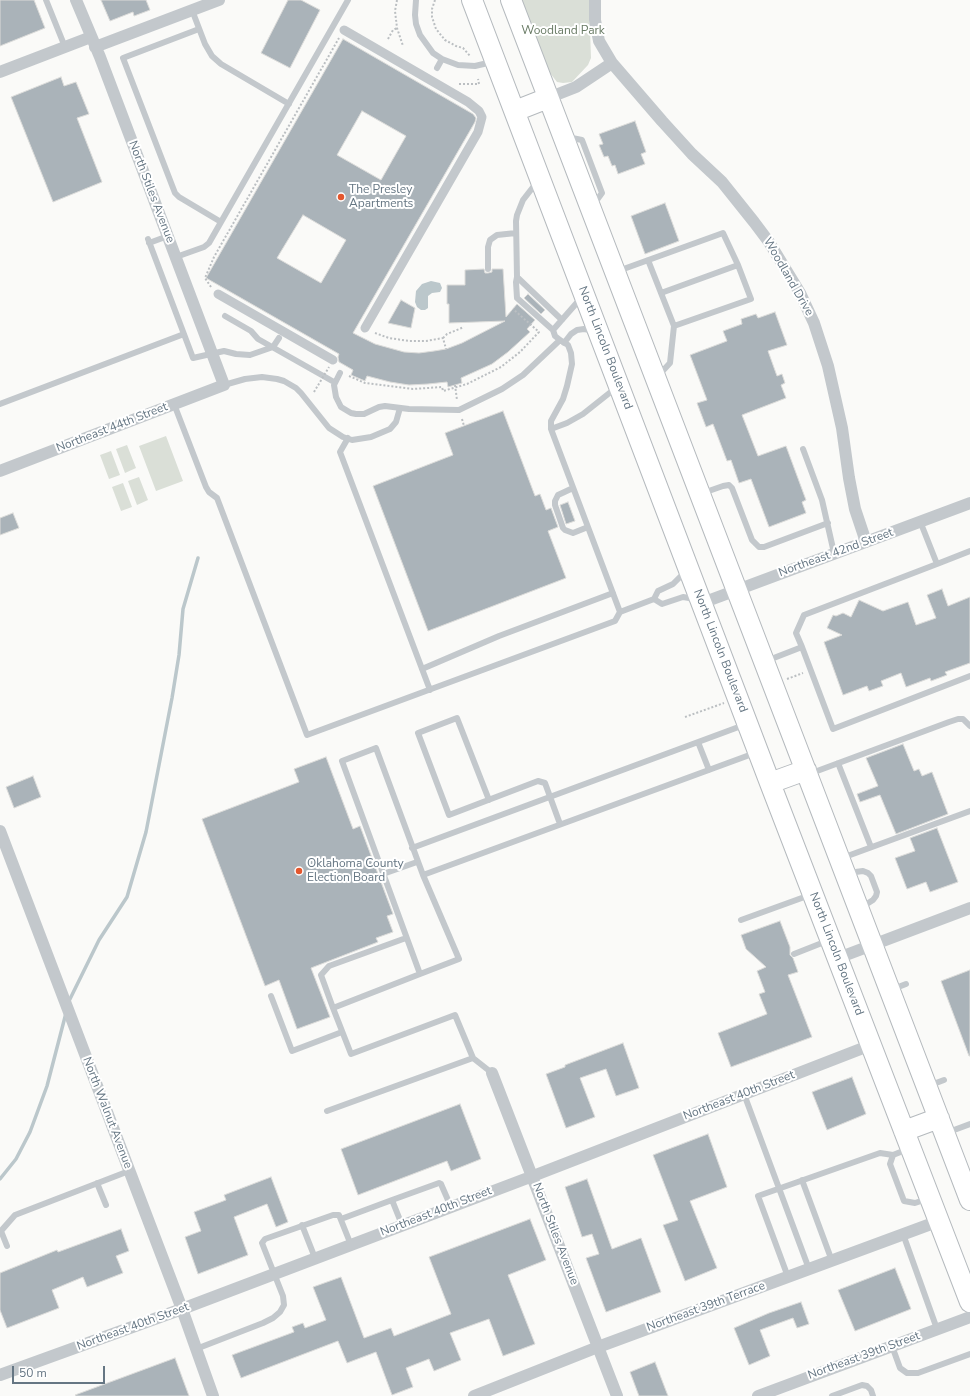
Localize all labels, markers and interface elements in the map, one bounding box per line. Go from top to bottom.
park label: Woodland Park [521,24,605,38]
street label: North Stiles Avenue [125,139,177,245]
place label: The Presley Apartments [349,183,413,211]
marker: The Presley Apartments [336,192,346,202]
street label: Woodland Drive [760,235,816,319]
street label: North Lincoln Boulevard [575,284,635,412]
street label: Northeast 44th Street [54,400,170,456]
street label: Northeast 42nd Street [777,526,895,580]
street label: North Lincoln Boulevard [690,587,750,715]
place label: Oklahoma County Election Board [307,857,404,885]
marker: Oklahoma County Election Board [294,866,304,876]
street label: North Lincoln Boulevard [806,890,866,1018]
street label: North Walnut Avenue [79,1055,135,1171]
street label: Northeast 40th Street [681,1068,797,1124]
street label: North Stiles Avenue [529,1181,581,1287]
street label: Northeast 40th Street [378,1184,494,1240]
street label: Northeast 39th Terrace [645,1279,767,1335]
street label: Northeast 40th Street [75,1300,191,1354]
street label: Northeast 39th Street [806,1329,922,1383]
scale bar [14,1358,107,1384]
text: 50 m [19,1365,47,1381]

